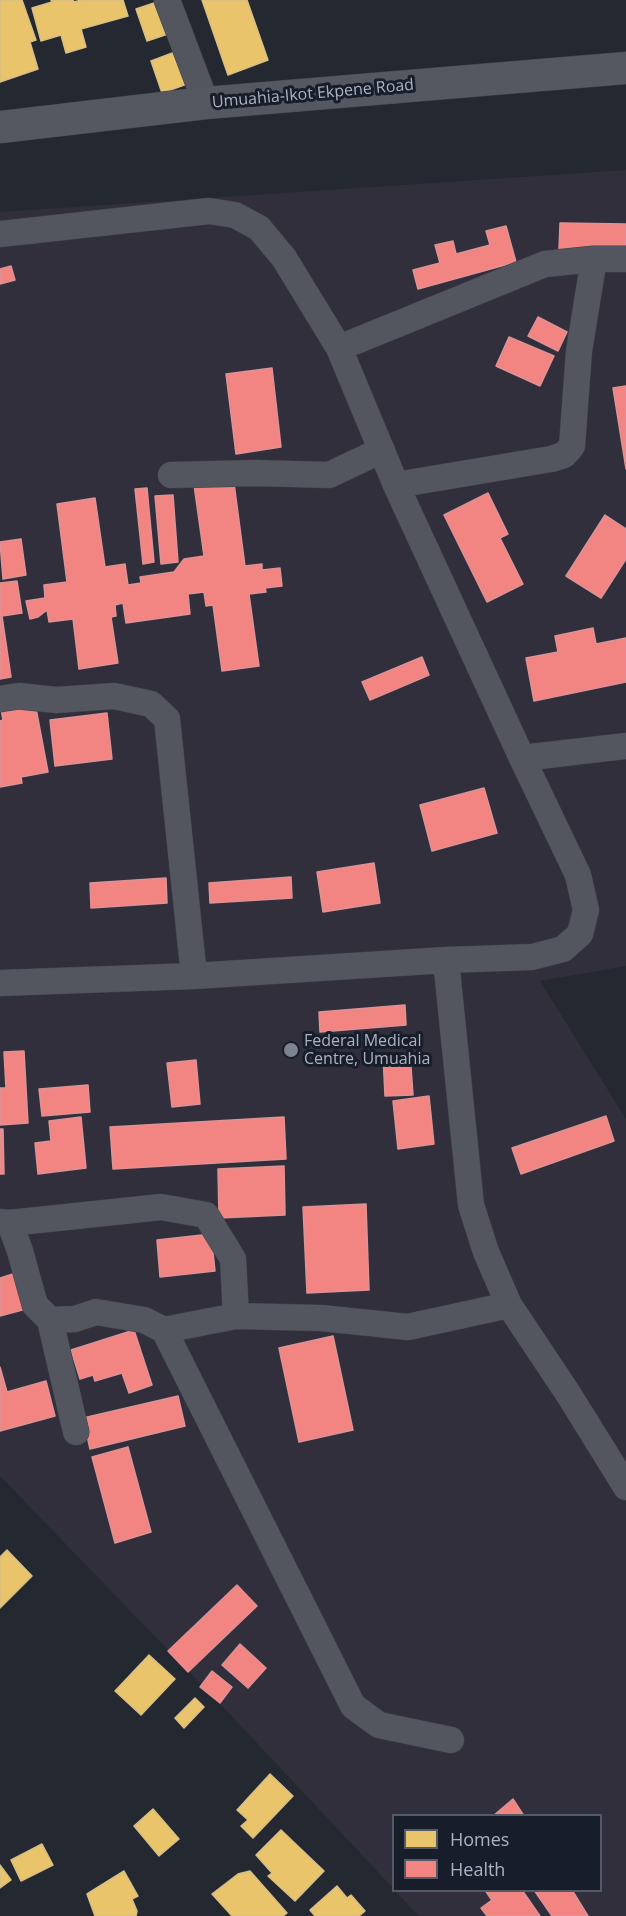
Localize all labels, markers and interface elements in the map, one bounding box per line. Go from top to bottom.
street label: Umuahia-Ikot Ekpene Road [211,76,415,112]
place label: Federal Medical Centre, Umuahia [304,1031,430,1069]
marker: Federal Medical Centre, Umuahia [282,1041,300,1059]
legend [392,1814,602,1892]
text: Homes [450,1827,509,1851]
text: Health [450,1857,505,1881]

